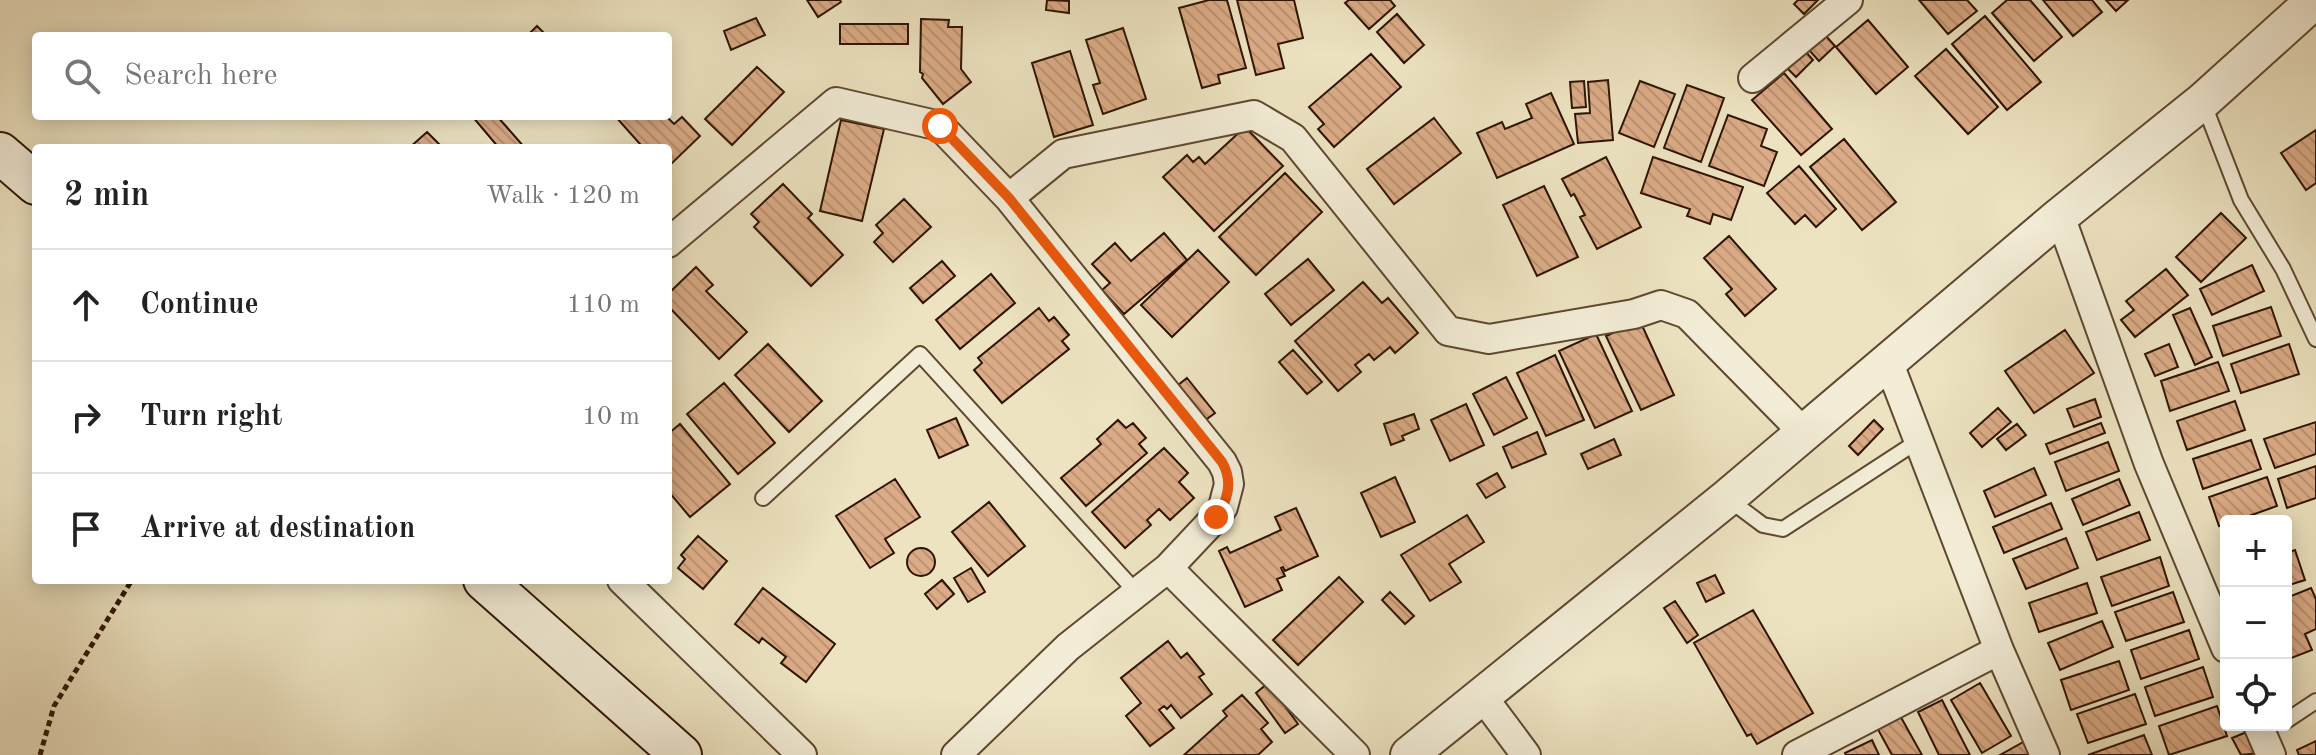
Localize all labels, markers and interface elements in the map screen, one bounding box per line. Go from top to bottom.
search box [32,32,672,120]
icon: search [60,54,104,98]
text: Search here [124,61,278,91]
route start [922,108,958,144]
text: 2 min [64,179,149,213]
text: Walk · 120 m [486,183,640,209]
icon: ahead [64,283,108,327]
text: Continue [140,290,259,320]
text: 110 m [567,292,640,318]
icon: right [64,395,108,439]
text: Turn right [140,402,282,432]
text: 10 m [582,404,640,430]
route end [1198,499,1234,535]
icon: arrive [64,507,108,551]
text: Arrive at destination [140,514,415,544]
map controls [2220,515,2292,731]
button: + [2220,515,2292,587]
button: − [2220,587,2292,659]
button: locate [2220,659,2292,731]

